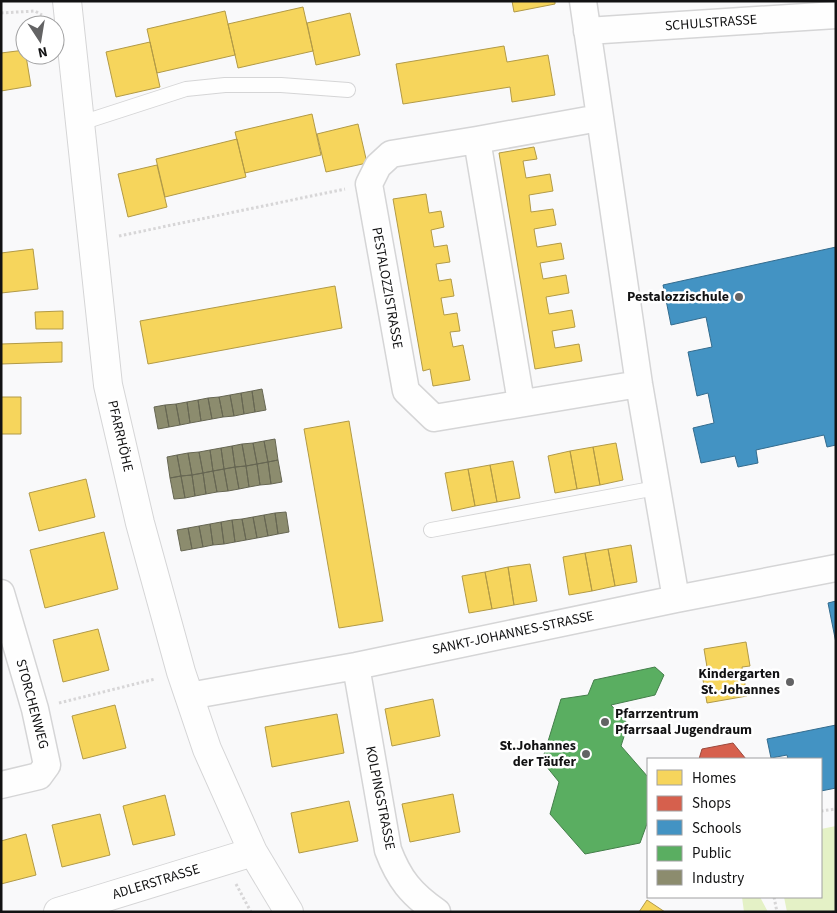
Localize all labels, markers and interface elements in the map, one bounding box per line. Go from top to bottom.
street label: SCHULSTRASSE [664,10,758,36]
north arrow [15,15,65,65]
text: N [36,41,49,62]
street label: PESTALOZZISTRASSE [366,225,408,351]
place label: Pestalozzischule [627,287,729,307]
marker: Pestalozzischule [733,291,745,303]
street label: PFARRHÖHE [102,398,138,474]
street label: SANKT-JOHANNES-STRASSE [430,606,596,660]
street label: STORCHENWEG [10,657,54,751]
place label: Kindergarten St. Johannes [698,664,780,700]
marker: Kindergarten St. Johannes [784,676,796,688]
place label: Pfarrzentrum Pfarrsaal Jugendraum [615,704,752,740]
marker: Pfarrzentrum Pfarrsaal Jugendraum [599,716,611,728]
place label: St.Johannes der Täufer [499,736,576,772]
street label: KOLPINGSTRASSE [360,744,400,852]
marker: St.Johannes der Täufer [580,748,592,760]
legend [647,758,822,898]
text: Homes [692,768,736,789]
text: Shops [692,793,731,814]
text: Schools [692,818,741,839]
text: Public [692,843,731,864]
street label: ADLERSTRASSE [110,859,202,905]
text: Industry [692,868,744,889]

